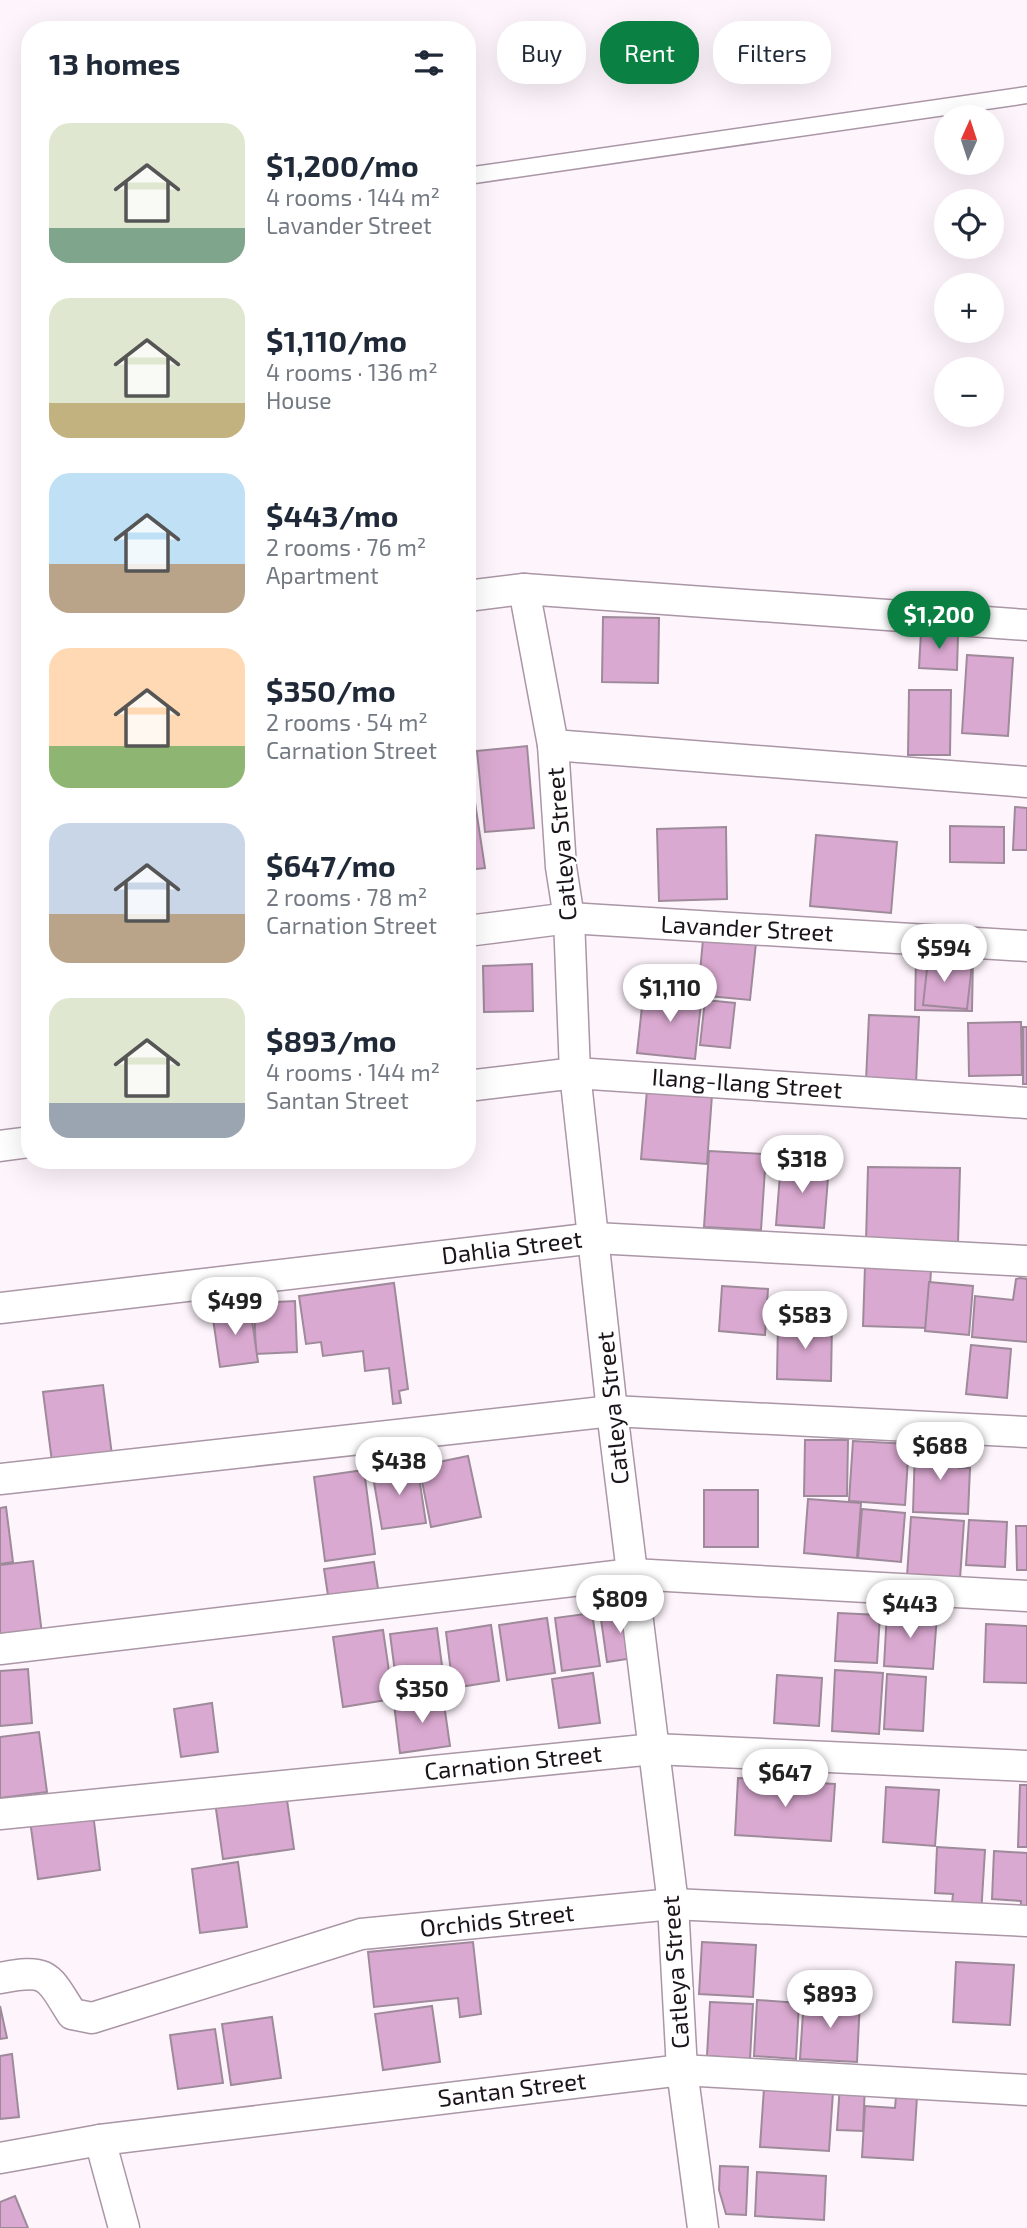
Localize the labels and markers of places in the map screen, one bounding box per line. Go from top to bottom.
pin: $1,200 [882,592,996,651]
pin: $594 [903,925,985,984]
pin: $1,110 [613,964,727,1024]
pin: $318 [761,1136,843,1195]
pin: $499 [194,1278,276,1337]
pin: $583 [764,1292,846,1351]
pin: $688 [899,1422,981,1482]
pin: $438 [358,1438,440,1497]
pin: $809 [579,1576,661,1635]
pin: $443 [869,1580,951,1640]
pin: $350 [381,1666,463,1725]
pin: $647 [744,1750,826,1809]
pin: $893 [789,1970,871,2030]

